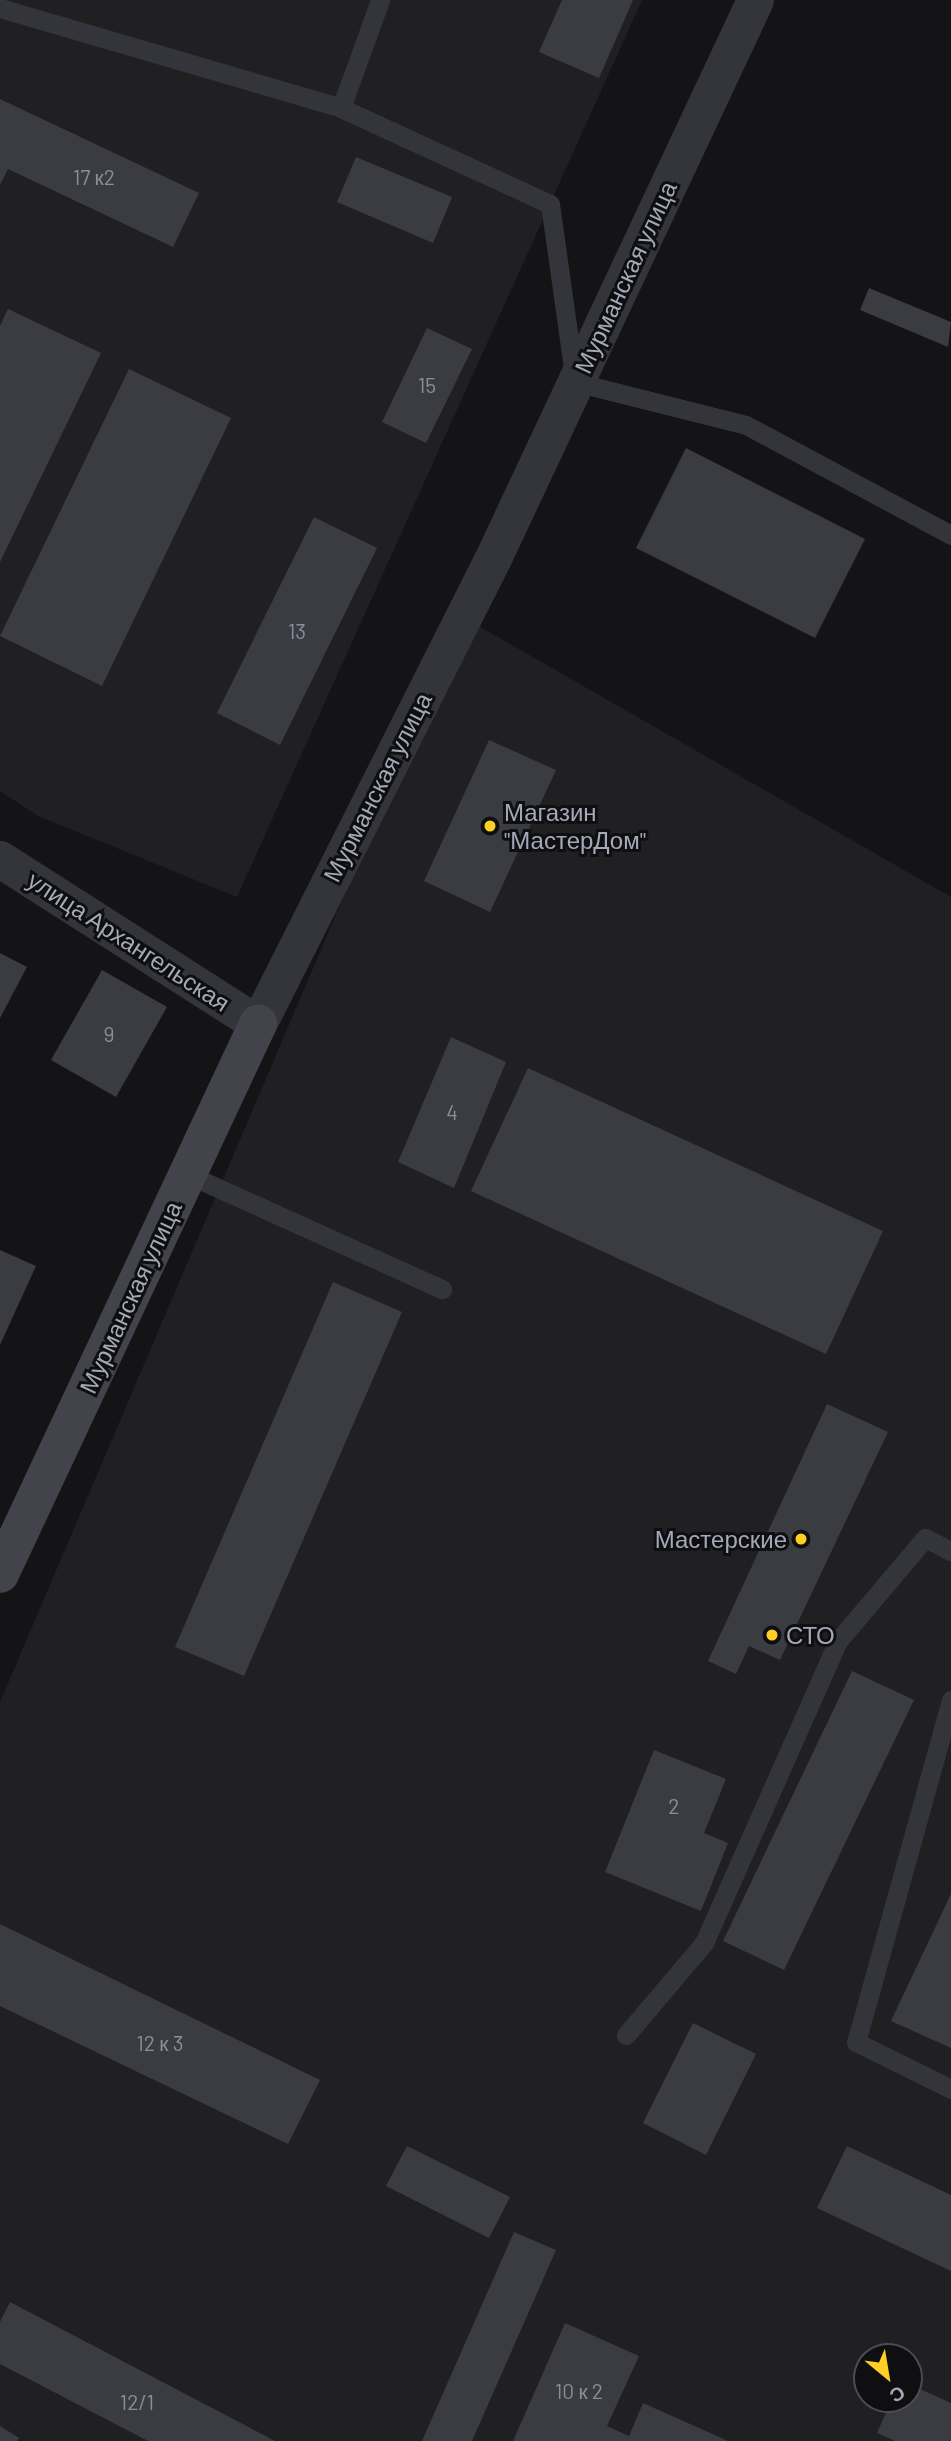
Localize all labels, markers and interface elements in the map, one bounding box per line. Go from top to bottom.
house number: 17 к2 [73,164,115,190]
street label: Мурманская улица [568,176,682,378]
house number: 15 [418,372,436,398]
house number: 13 [288,618,306,644]
street label: Мурманская улица [317,688,437,886]
place label: Магазин "МастерДом" [504,798,646,854]
marker: Магазин "МастерДом" [482,818,498,834]
street label: улица Архангельская [23,865,235,1017]
house number: 9 [104,1021,114,1047]
house number: 4 [446,1099,458,1125]
street label: Мурманская улица [73,1196,187,1398]
place label: Мастерские [655,1525,787,1553]
marker: Мастерские [793,1531,809,1547]
place label: СТО [786,1621,835,1649]
marker: СТО [764,1627,780,1643]
house number: 2 [668,1793,680,1819]
house number: 12 к 3 [136,2030,184,2056]
north arrow [853,2343,923,2413]
house number: 10 к 2 [555,2378,603,2404]
text: С [886,2381,909,2408]
house number: 12/1 [120,2389,154,2415]

